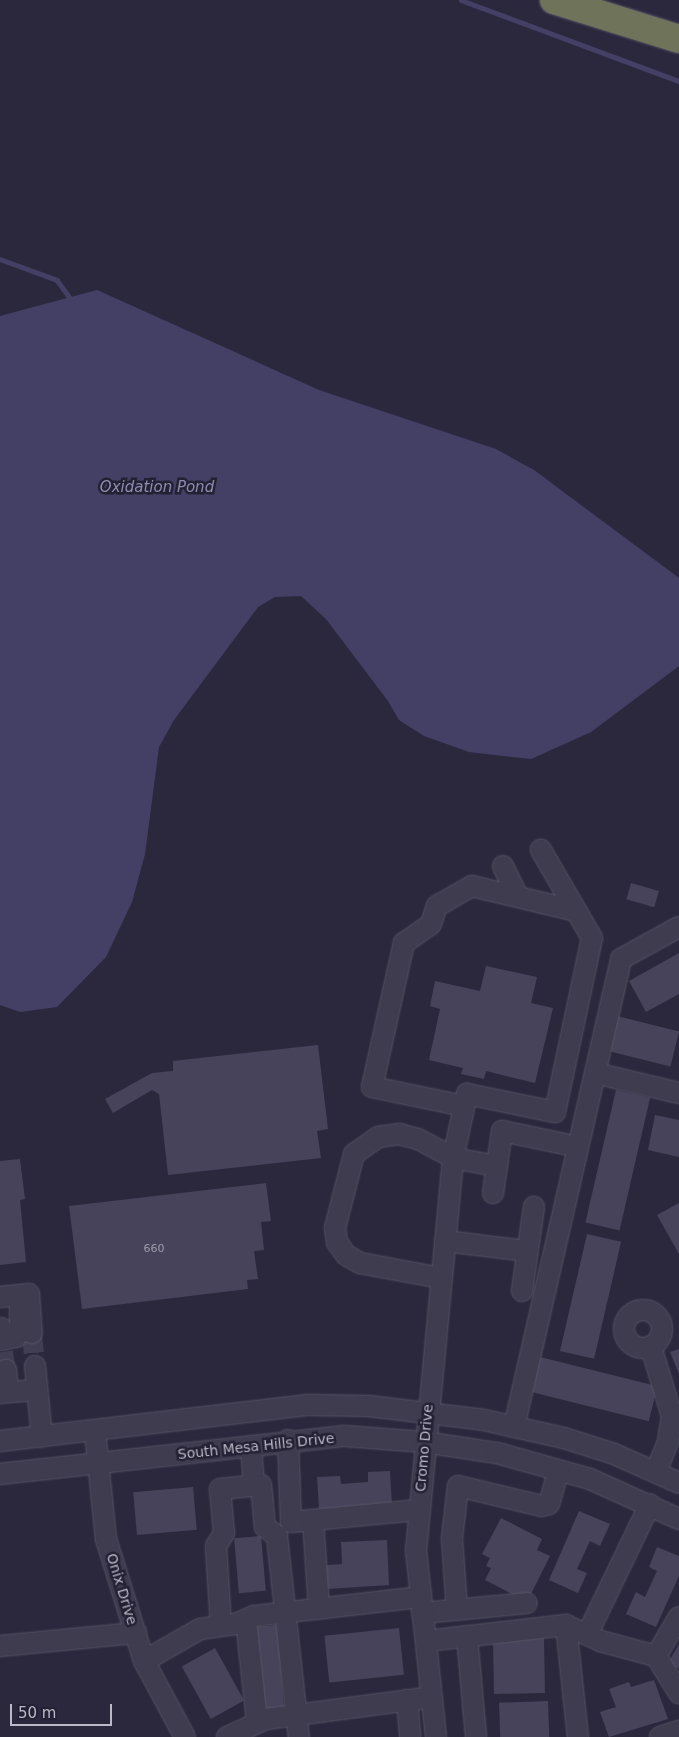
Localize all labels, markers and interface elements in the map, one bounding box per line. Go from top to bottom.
water label: Oxidation Pond [100,479,214,497]
house number: 660 [144,1242,164,1256]
street label: Cromo Drive [412,1404,436,1492]
street label: South Mesa Hills Drive [177,1429,335,1463]
street label: Onix Drive [103,1551,141,1627]
scale bar [12,1694,115,1726]
text: 50 m [18,1704,56,1722]

